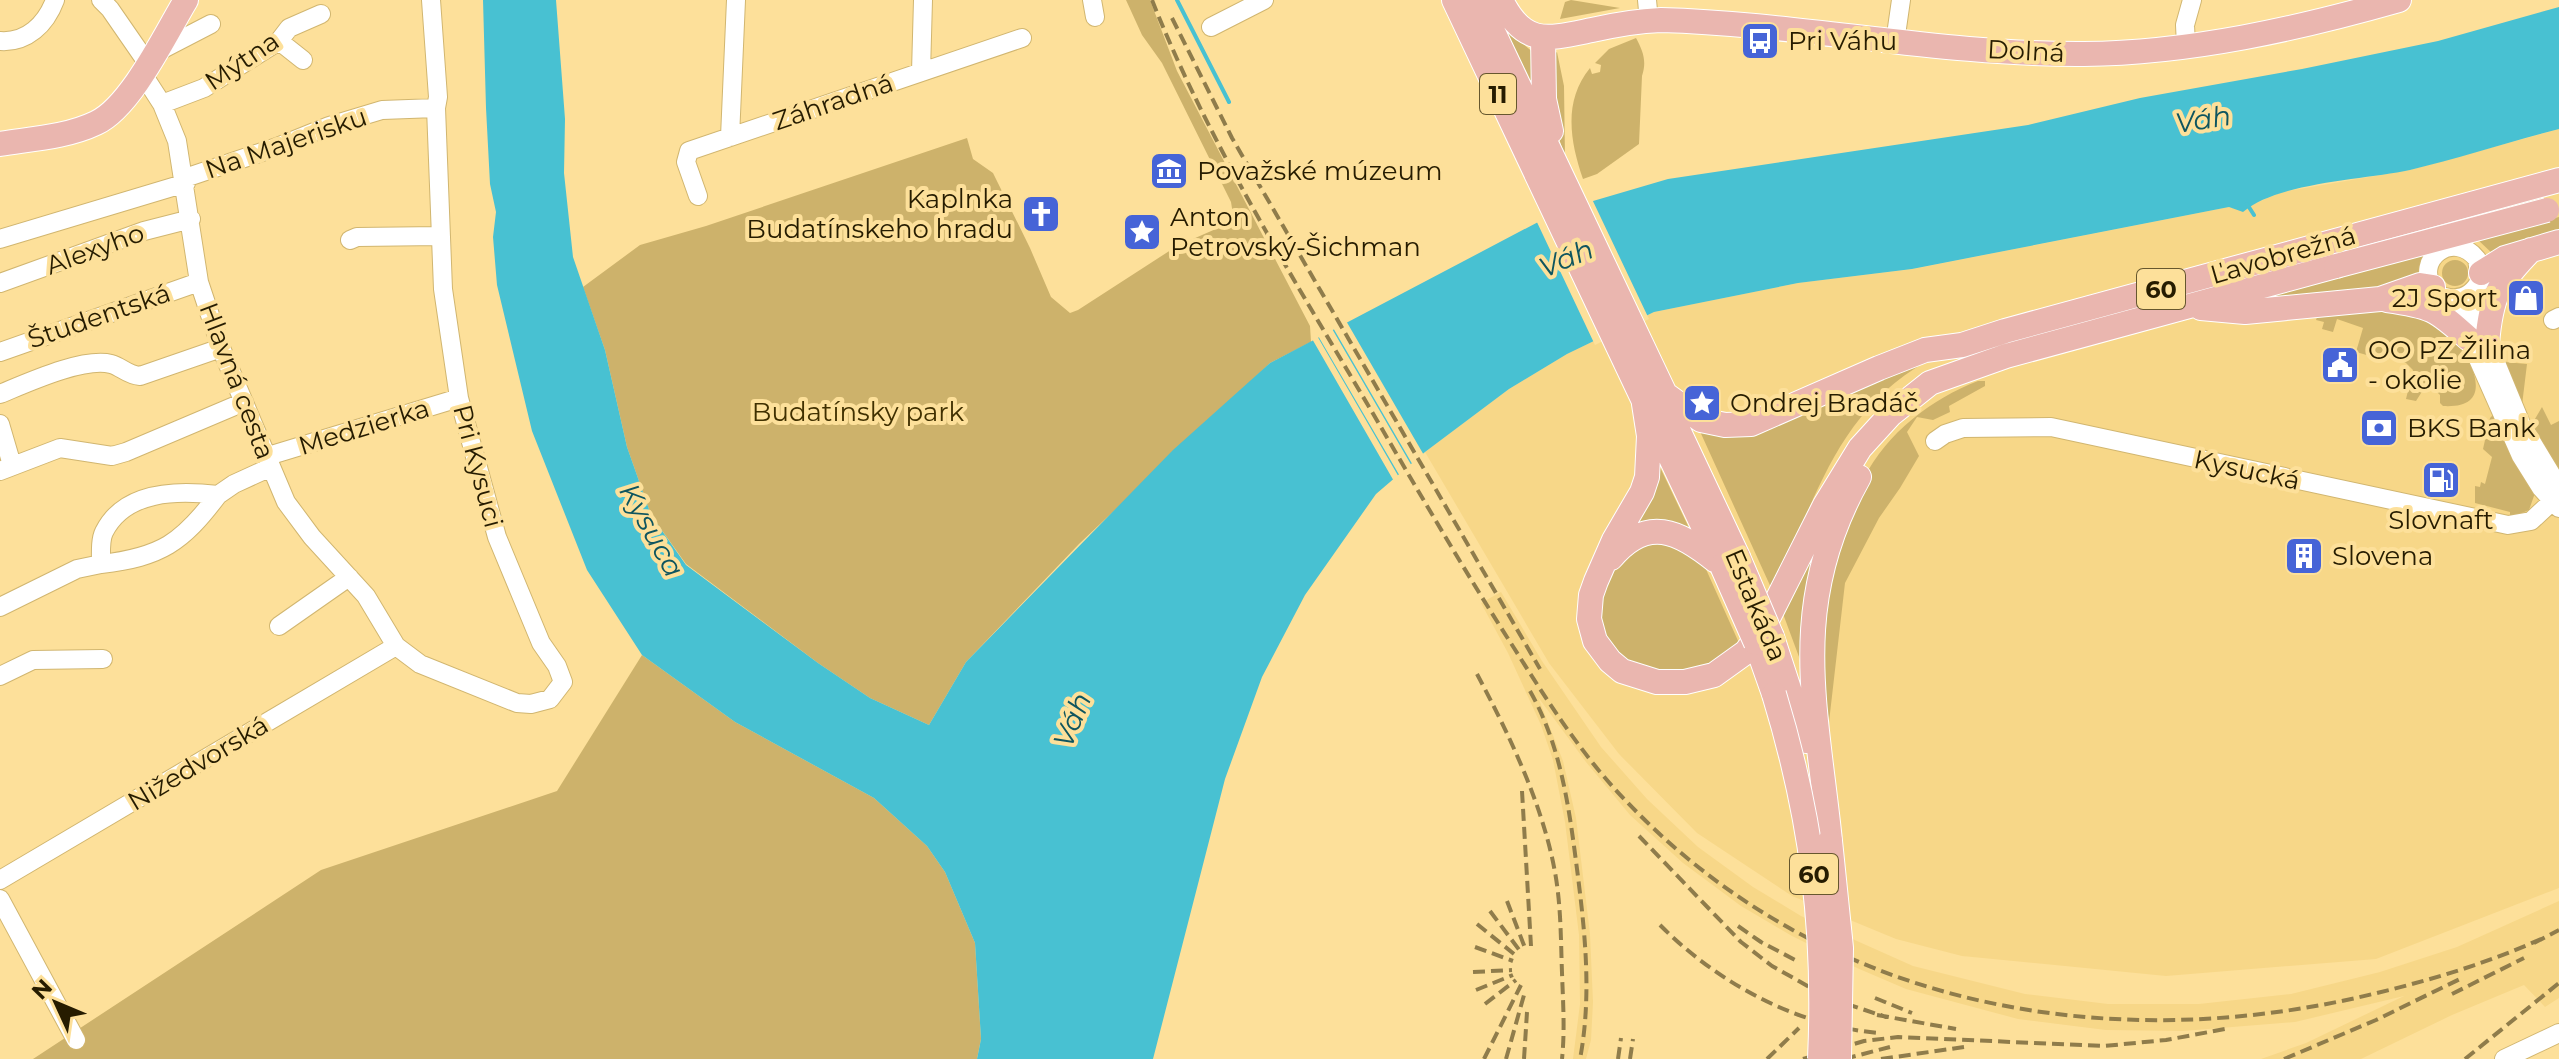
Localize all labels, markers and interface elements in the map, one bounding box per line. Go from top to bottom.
bus stop icon: Pri Váhu [1739,20,1781,62]
street label: Mýtna [199,25,285,97]
place label: Pri Váhu [1788,25,1897,57]
street label: Dolná [1986,33,2066,69]
street label: Záhradná [769,67,897,137]
road number: 11 [1480,74,1516,114]
water label: Váh [2173,98,2233,140]
street label: Na Majerisku [201,100,371,186]
museum icon: Považské múzeum [1148,150,1190,192]
place label: Považské múzeum [1197,155,1443,187]
place label: Kaplnka Budatínskeho hradu [746,183,1013,245]
church icon: Kaplnka Budatínskeho hradu [1020,193,1062,235]
place label: Anton Petrovský-Šichman [1170,201,1421,263]
place icon: Anton Petrovský-Šichman [1121,211,1163,253]
street label: Alexyho [42,216,148,282]
street label: Ľavobrežná [2207,219,2359,291]
water label: Váh [1534,231,1598,285]
road number: 60 [2137,269,2185,309]
street label: Študentská [23,277,175,355]
shop icon: 2J Sport [2505,277,2547,319]
place label: 2J Sport [2392,282,2498,314]
street label: Hlavná cesta [192,298,282,464]
place label: OO PZ Žilina - okolie [2368,334,2531,396]
public building icon: OO PZ Žilina - okolie [2319,344,2361,386]
place icon: Ondrej Bradáč [1681,382,1723,424]
place label: Ondrej Bradáč [1730,387,1919,419]
street label: Medzierka [295,392,433,462]
park label: Budatínsky park [752,396,965,428]
street label: Pri Kysuci [446,401,510,531]
bank icon: BKS Bank [2358,407,2400,449]
place label: BKS Bank [2407,412,2536,444]
street label: Kysucká [2191,443,2303,497]
fuel station icon: Slovnaft [2420,459,2462,501]
water label: Kysuca [612,477,692,583]
place label: Slovnaft [2388,504,2494,536]
building icon: Slovena [2283,535,2325,577]
place label: Slovena [2332,540,2433,572]
street label: Estakáda [1718,544,1794,666]
water label: Váh [1046,688,1098,752]
street label: Nižedvorská [122,709,274,817]
road number: 60 [1790,854,1838,894]
north arrow [16,963,96,1043]
text: N [26,974,58,1005]

